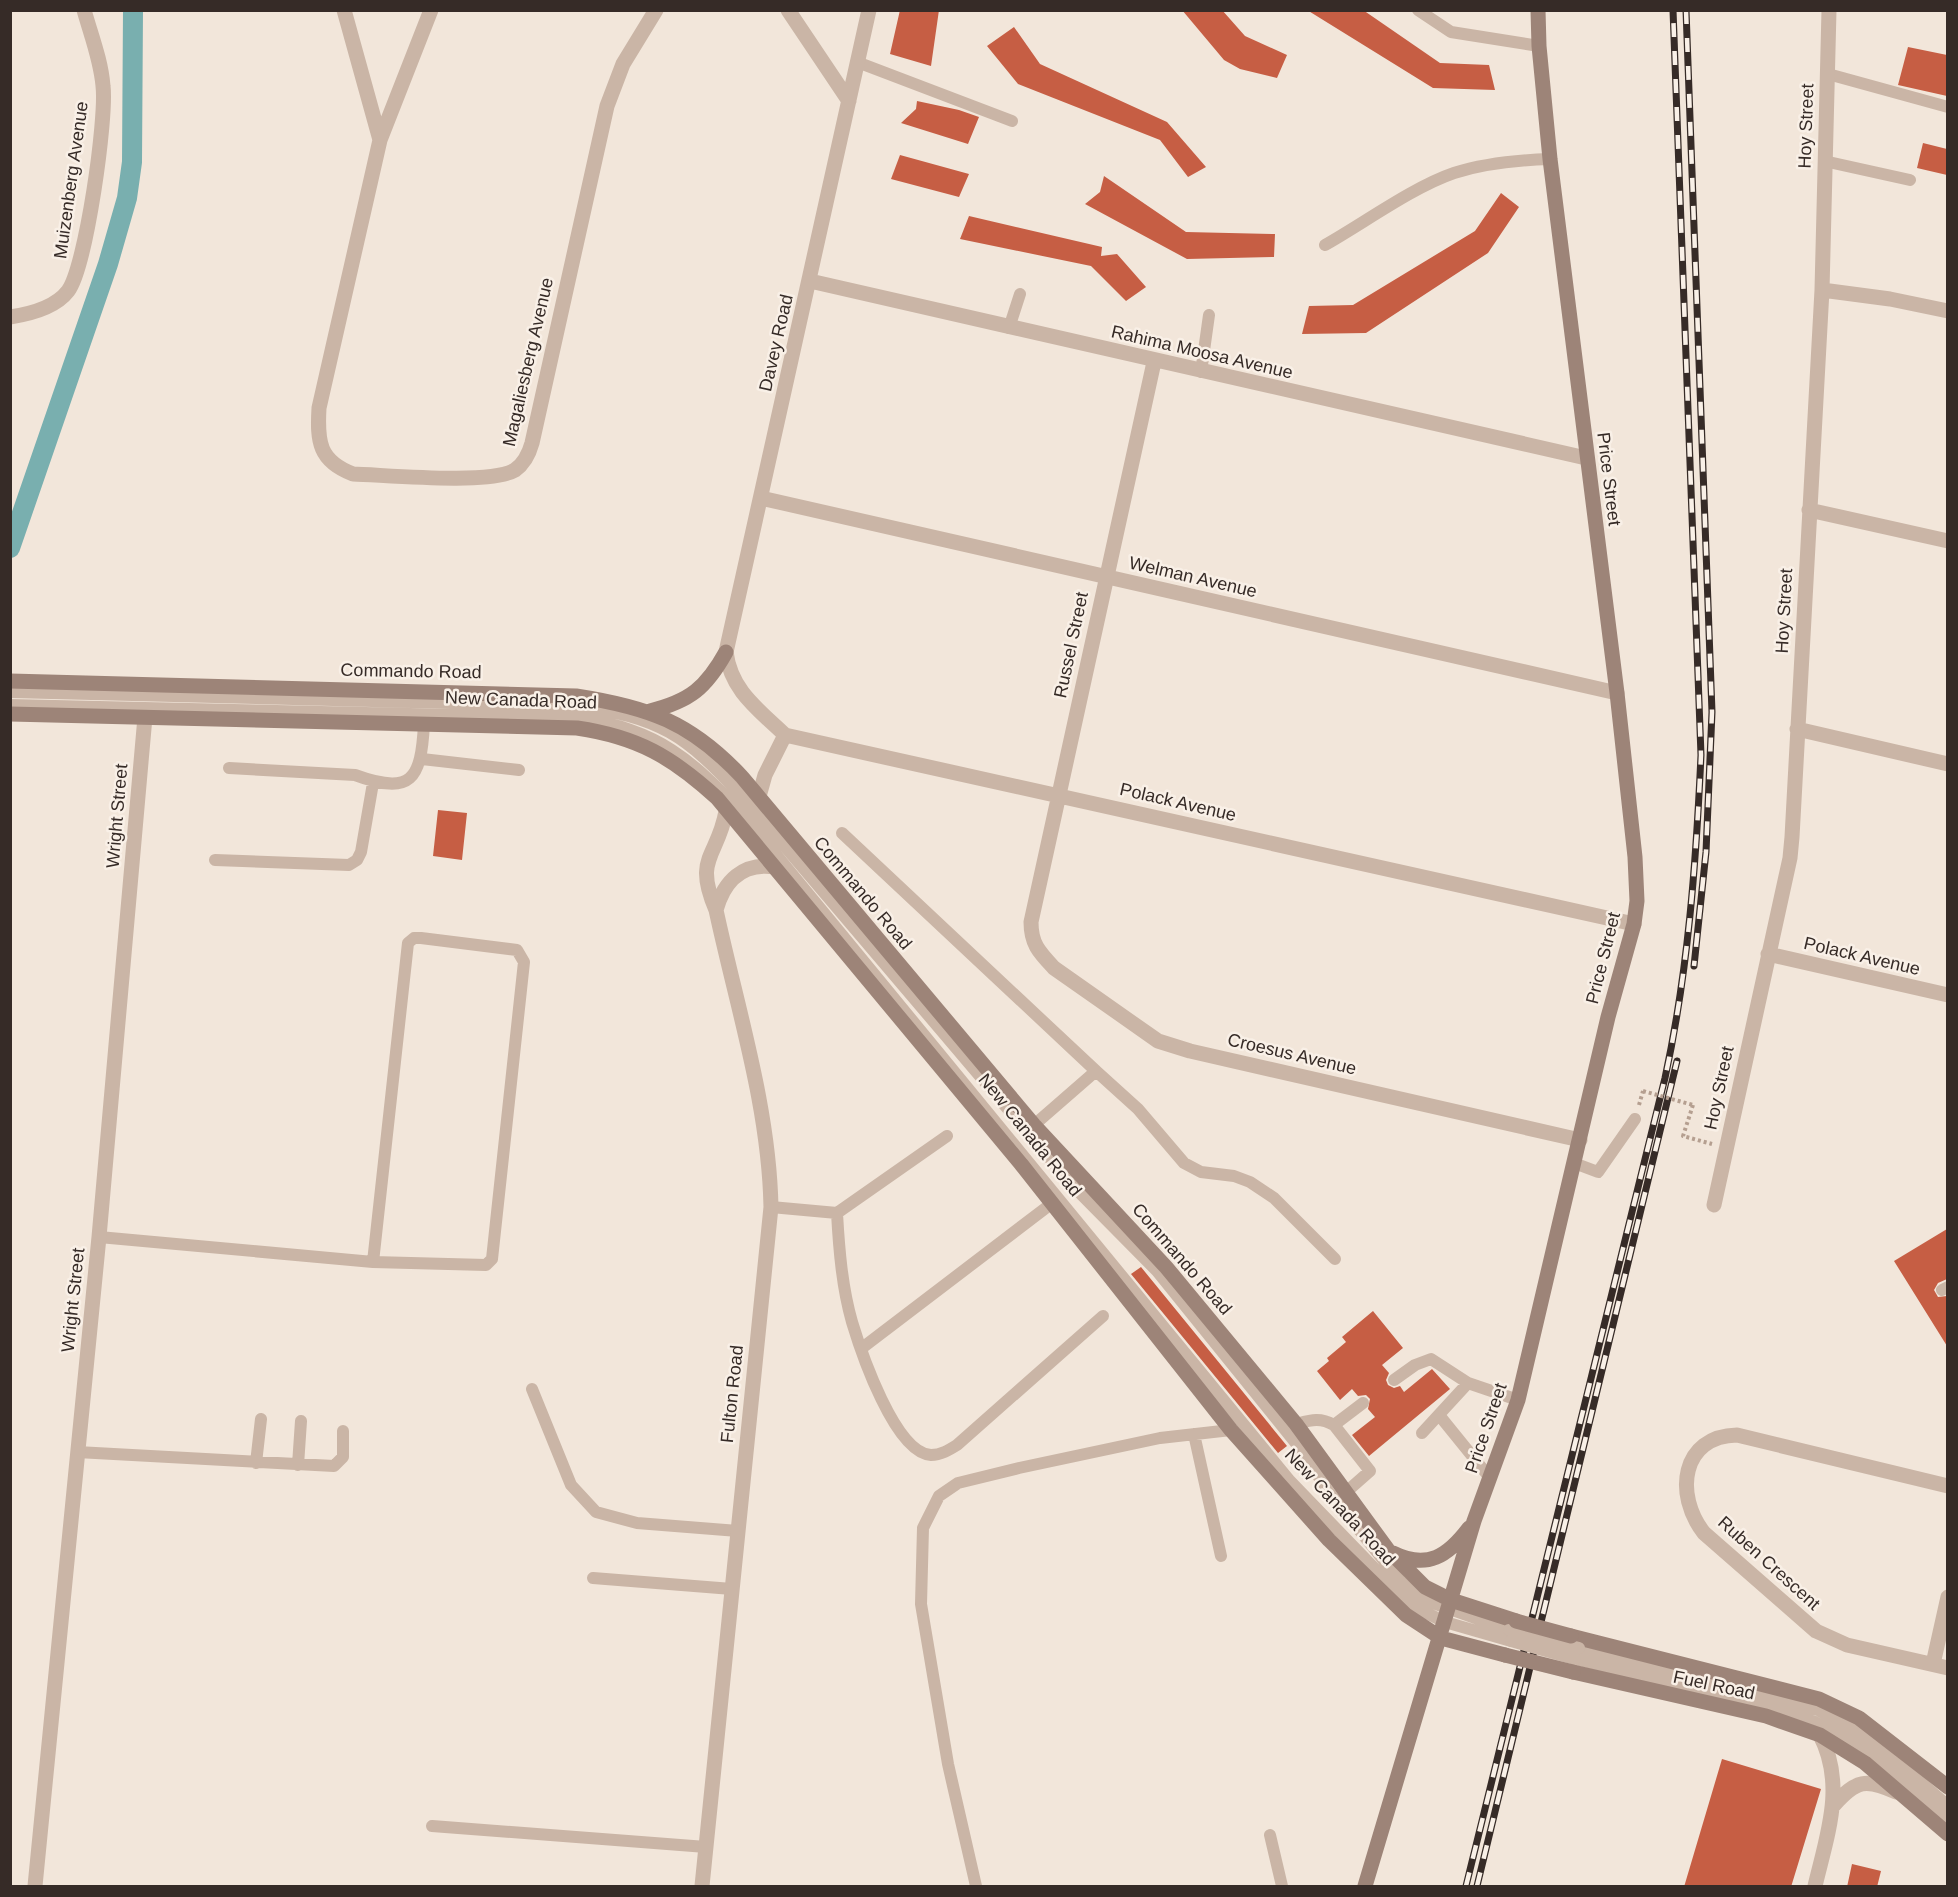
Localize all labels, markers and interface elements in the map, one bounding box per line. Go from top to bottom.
street label: Hoy Street [1795,83,1817,169]
street label: Muizenberg Avenue [50,100,92,260]
street label: Magaliesberg Avenue [499,276,557,448]
street label: Davey Road [755,292,797,394]
street label: Rahima Moosa Avenue [1109,321,1295,383]
street label: Price Street [1593,431,1625,527]
street label: Welman Avenue [1127,553,1259,601]
street label: Hoy Street [1772,568,1796,654]
street label: Russel Street [1050,590,1092,700]
street label: Commando Road [340,660,482,682]
street label: New Canada Road [445,687,597,713]
street label: Wright Street [102,763,132,869]
street label: Polack Avenue [1118,779,1238,825]
street label: Commando Road [810,833,916,953]
street label: Price Street [1582,910,1624,1006]
street label: Polack Avenue [1802,933,1922,979]
street label: Croesus Avenue [1226,1029,1358,1079]
street label: Hoy Street [1700,1044,1738,1132]
street label: New Canada Road [974,1070,1086,1200]
street label: Commando Road [1128,1199,1236,1319]
street label: Wright Street [58,1247,88,1353]
street label: Fulton Road [717,1344,747,1444]
street label: Price Street [1461,1380,1511,1476]
street label: New Canada Road [1281,1445,1399,1569]
street label: Ruben Crescent [1714,1512,1824,1614]
street label: Fuel Road [1671,1667,1757,1703]

